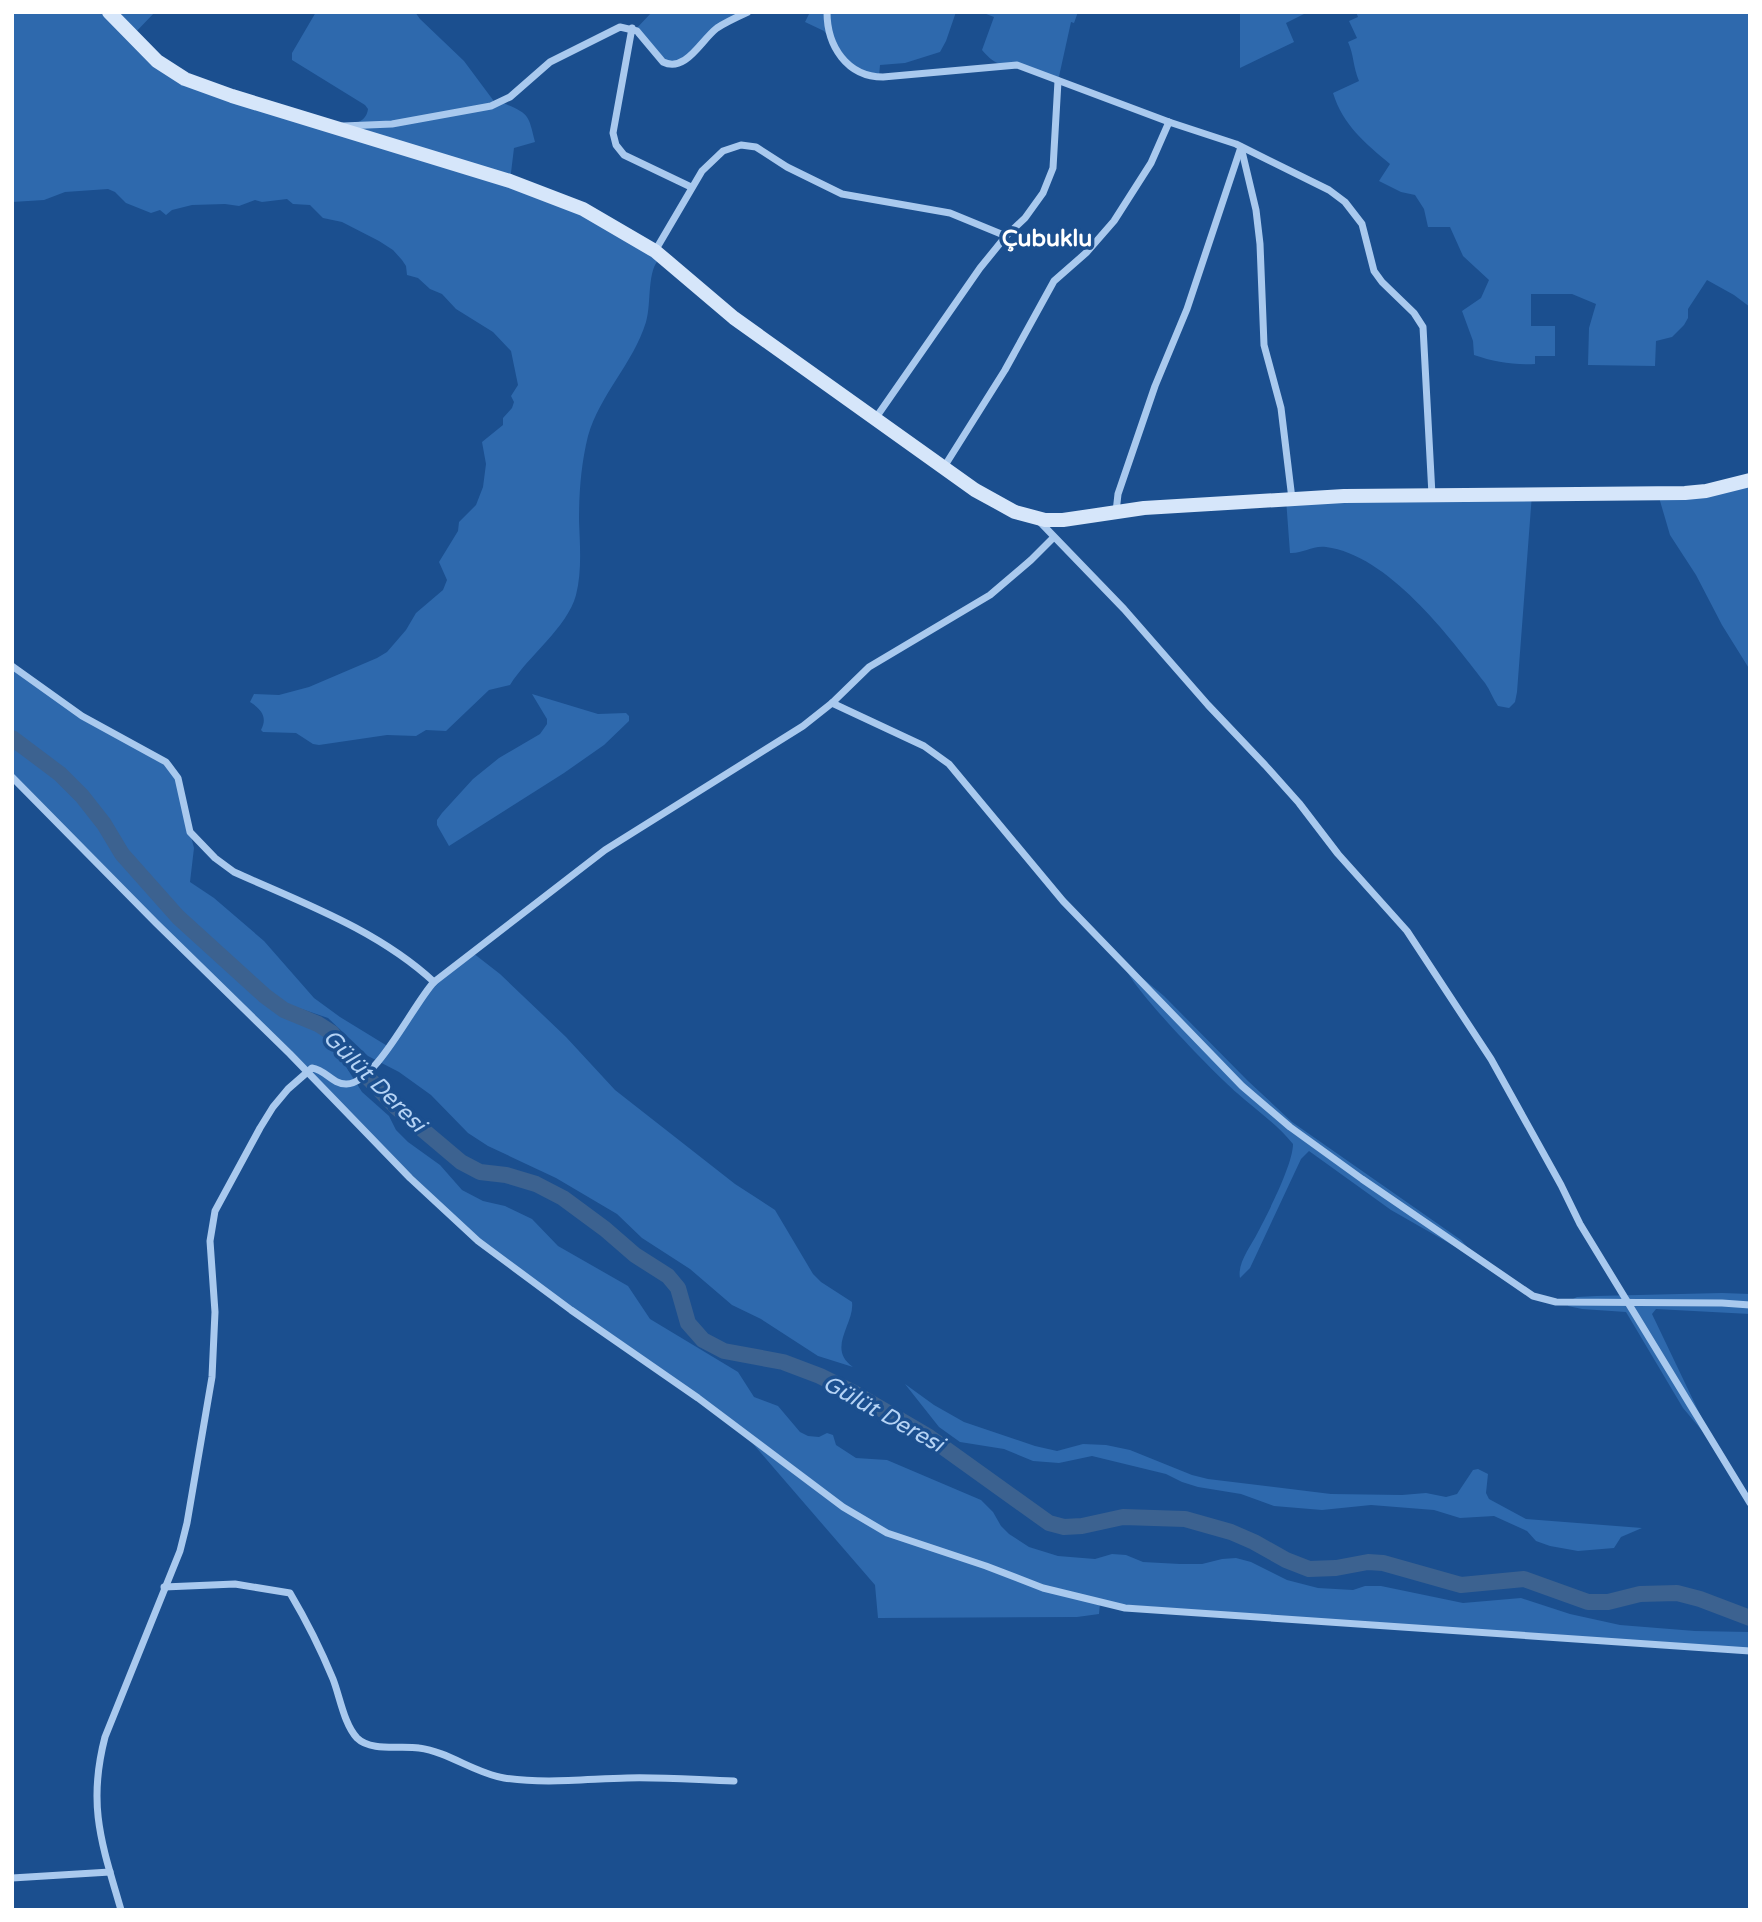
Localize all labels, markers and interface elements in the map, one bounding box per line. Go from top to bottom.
district label: Çubuklu [1002,225,1092,253]
water label: Gülüt Deresi [317,1024,434,1141]
water label: Gülüt Deresi [818,1369,951,1460]

